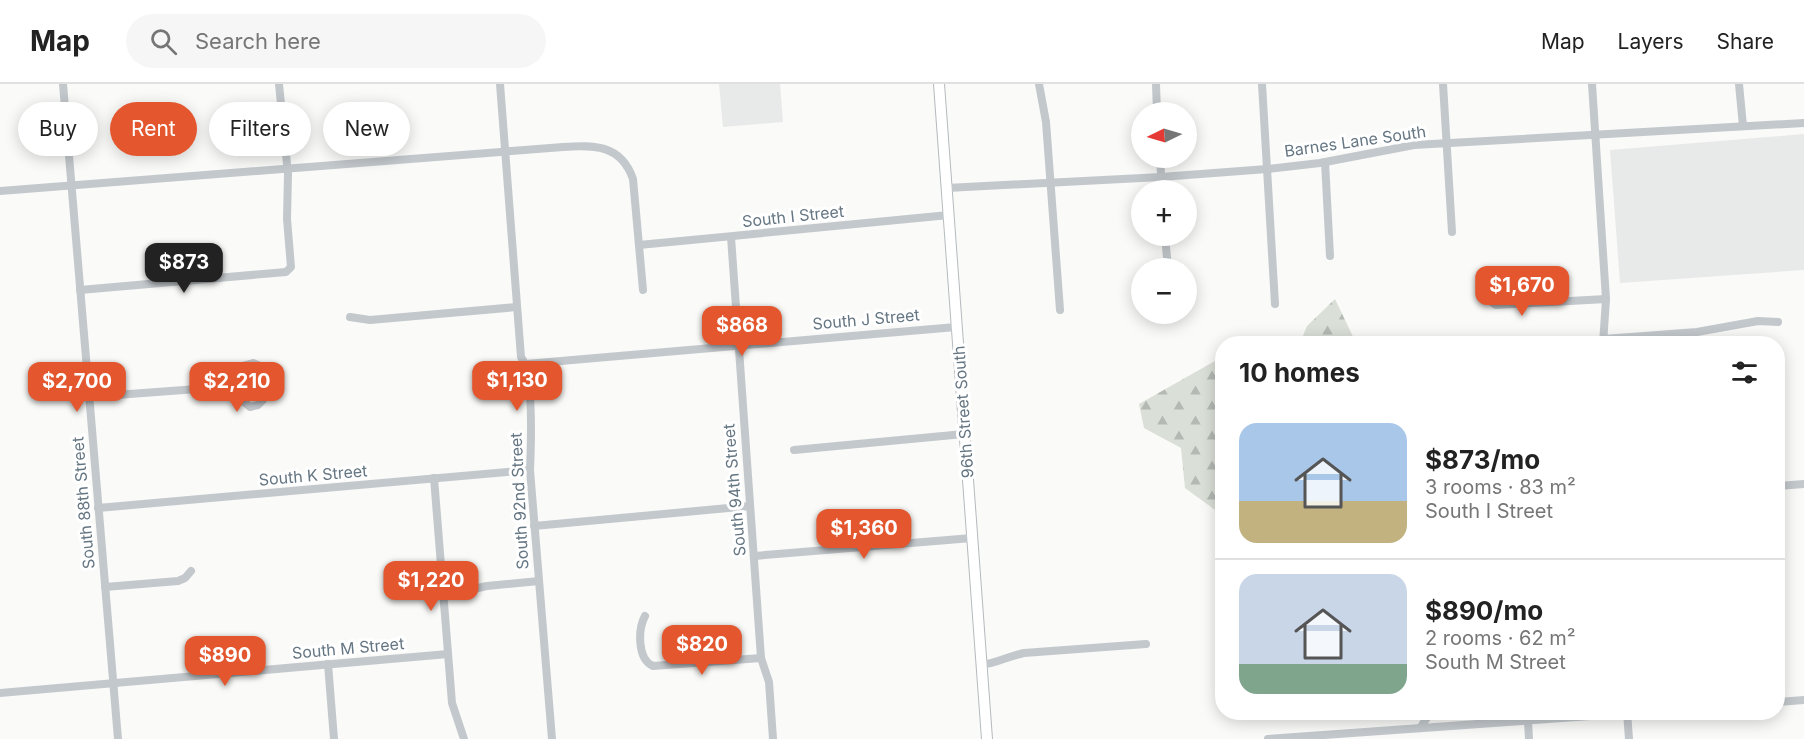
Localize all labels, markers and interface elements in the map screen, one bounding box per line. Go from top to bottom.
search box [126,14,546,68]
text: Map [30,24,90,58]
icon: search [147,25,180,58]
text: Search here [195,28,321,54]
text: Map [1541,29,1585,54]
text: Layers [1618,29,1684,54]
text: Share [1717,29,1774,54]
chip: Buy [18,102,98,156]
chip: Rent [110,102,197,156]
chip: Filters [209,102,311,156]
chip: New [323,102,410,156]
north arrow [1131,102,1197,168]
map controls [1131,102,1197,324]
street label: Barnes Lane South [1283,121,1427,161]
button: + [1131,180,1197,246]
street label: South I Street [741,201,845,231]
pin: $873 [148,243,220,294]
text: $873 [159,250,209,274]
button: − [1131,258,1197,324]
pin: $1,670 [1473,266,1571,317]
text: $1,670 [1489,273,1555,297]
street label: South J Street [812,304,920,334]
pin: $868 [706,306,778,357]
text: $868 [716,313,768,337]
street label: 96th Street South [948,345,978,479]
icon: filters [1728,356,1761,389]
text: 10 homes [1239,357,1360,388]
pin: $1,130 [468,361,566,412]
pin: $2,700 [28,362,126,413]
pin: $2,210 [188,362,286,413]
text: $1,130 [486,368,548,392]
text: $2,700 [42,369,112,393]
text: $2,210 [203,369,271,393]
street label: South 94th Street [718,423,750,557]
street label: South 92nd Street [505,432,533,570]
street label: South 88th Street [67,436,99,570]
text: $873/mo [1425,444,1540,475]
icon: home [1287,447,1359,519]
street label: South K Street [258,460,368,490]
text: 3 rooms · 83 m² [1425,475,1576,499]
text: South I Street [1425,499,1553,523]
pin: $1,360 [815,509,913,560]
text: $1,360 [830,516,898,540]
pin: $1,220 [382,561,480,612]
text: $1,220 [397,568,465,592]
text: $890/mo [1425,595,1543,626]
icon: home [1287,598,1359,670]
pin: $820 [666,625,738,676]
text: 2 rooms · 62 m² [1425,626,1576,650]
text: $820 [676,632,728,656]
street label: South M Street [291,633,405,663]
pin: $890 [189,636,261,687]
text: $890 [199,643,251,667]
text: South M Street [1425,650,1566,674]

